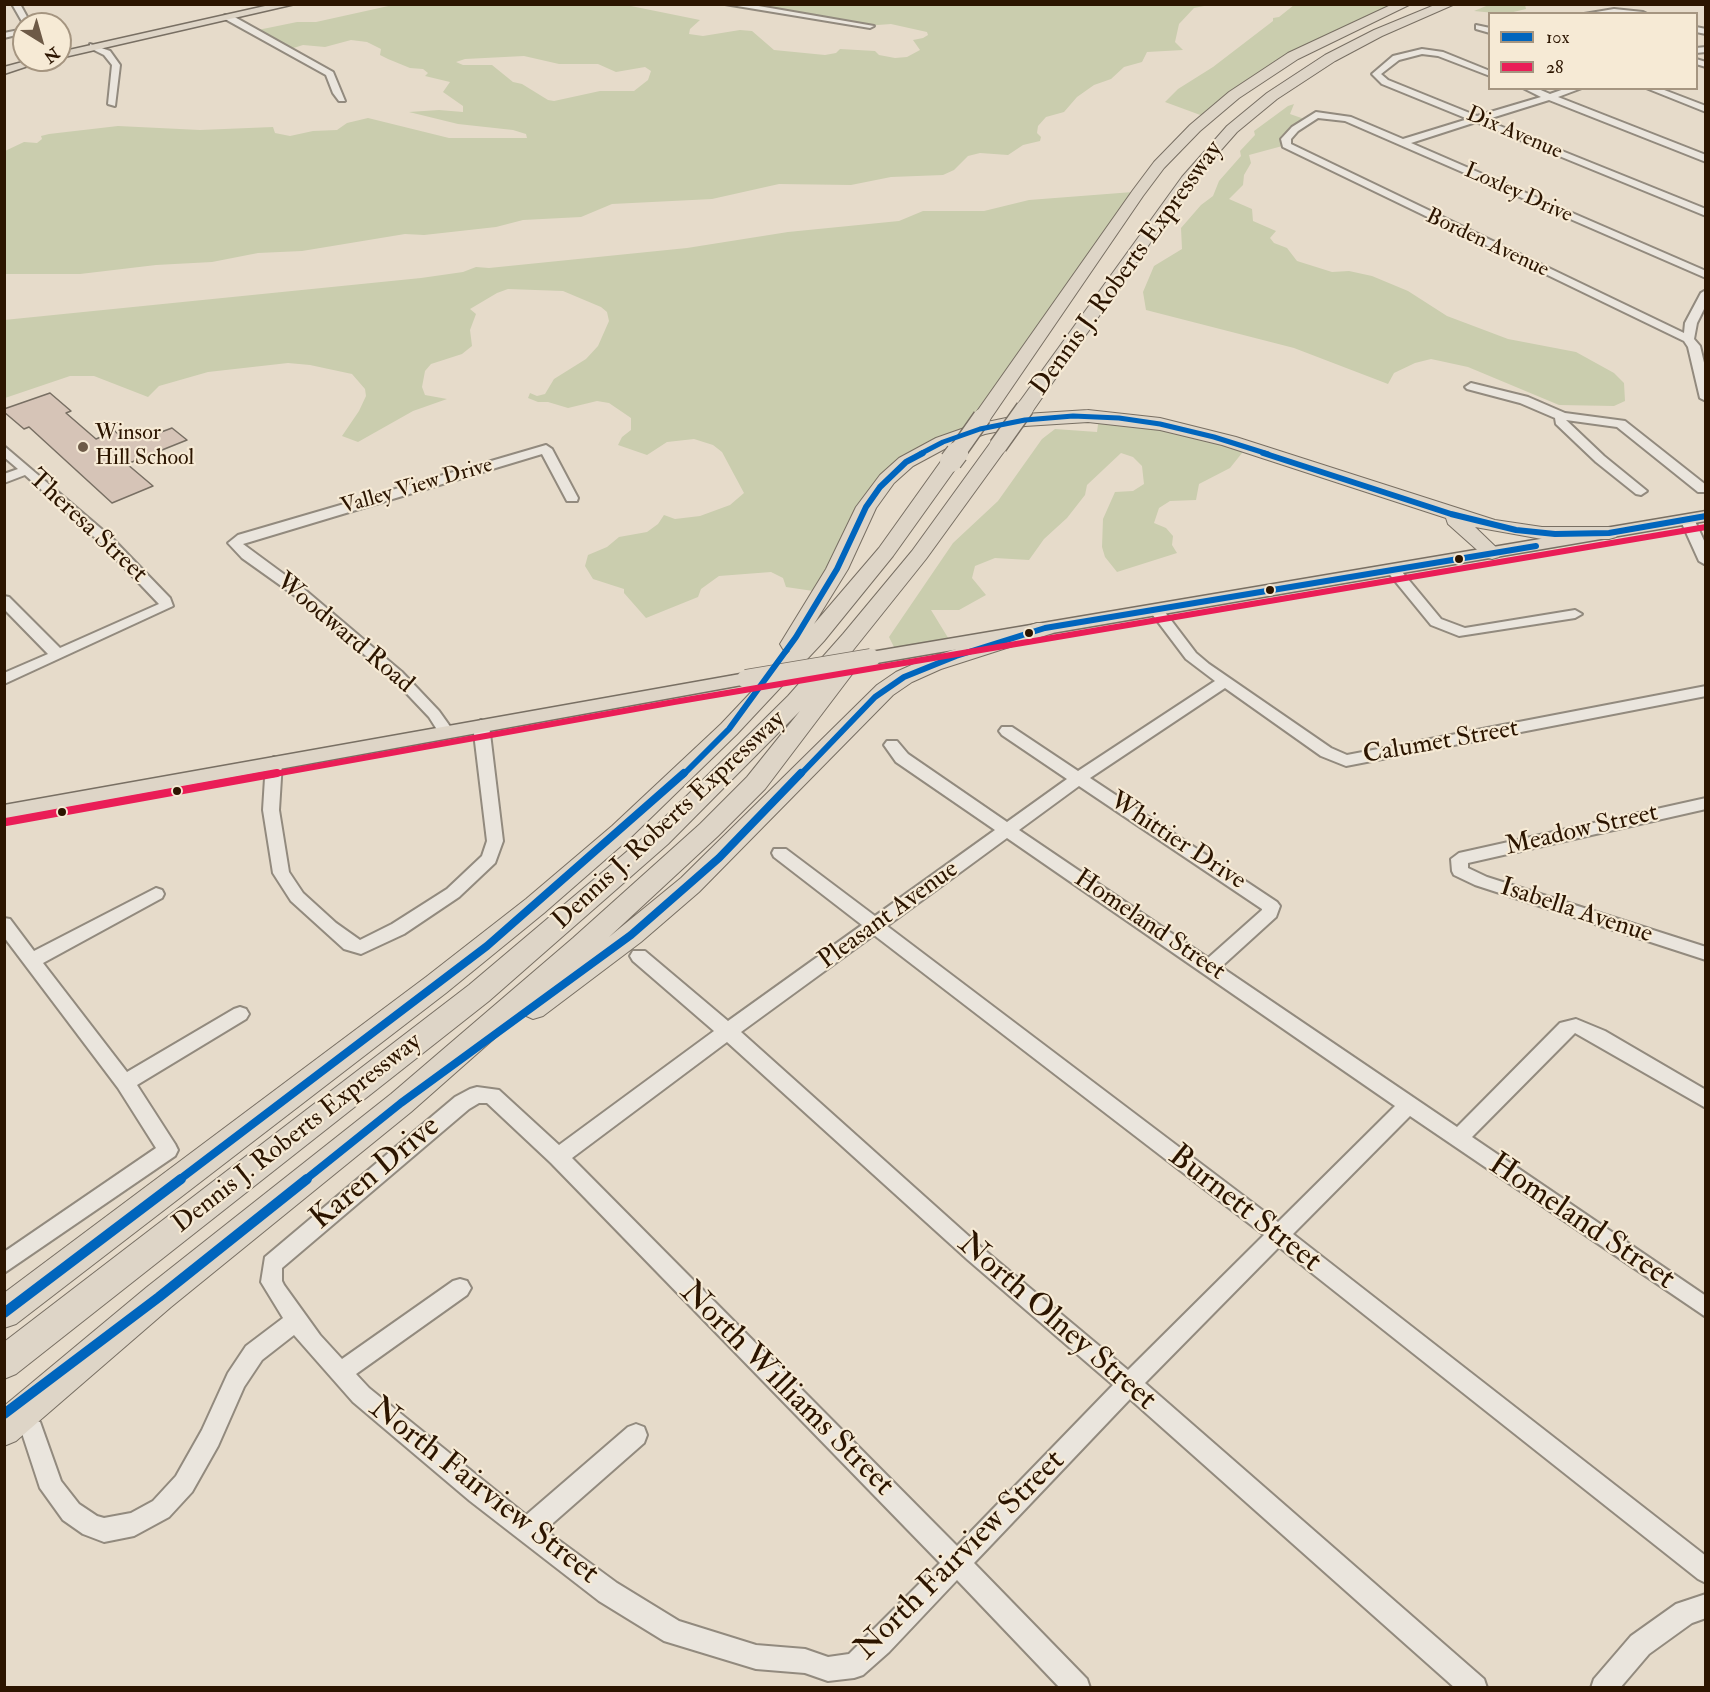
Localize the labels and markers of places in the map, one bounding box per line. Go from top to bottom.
place label: Winsor Hill School [95,421,194,472]
marker: Winsor Hill School [76,440,90,454]
unlabelled marker [1453,553,1465,565]
unlabelled marker [1264,584,1276,596]
unlabelled marker [1023,627,1035,639]
unlabelled marker [171,785,183,797]
unlabelled marker [56,806,68,818]

